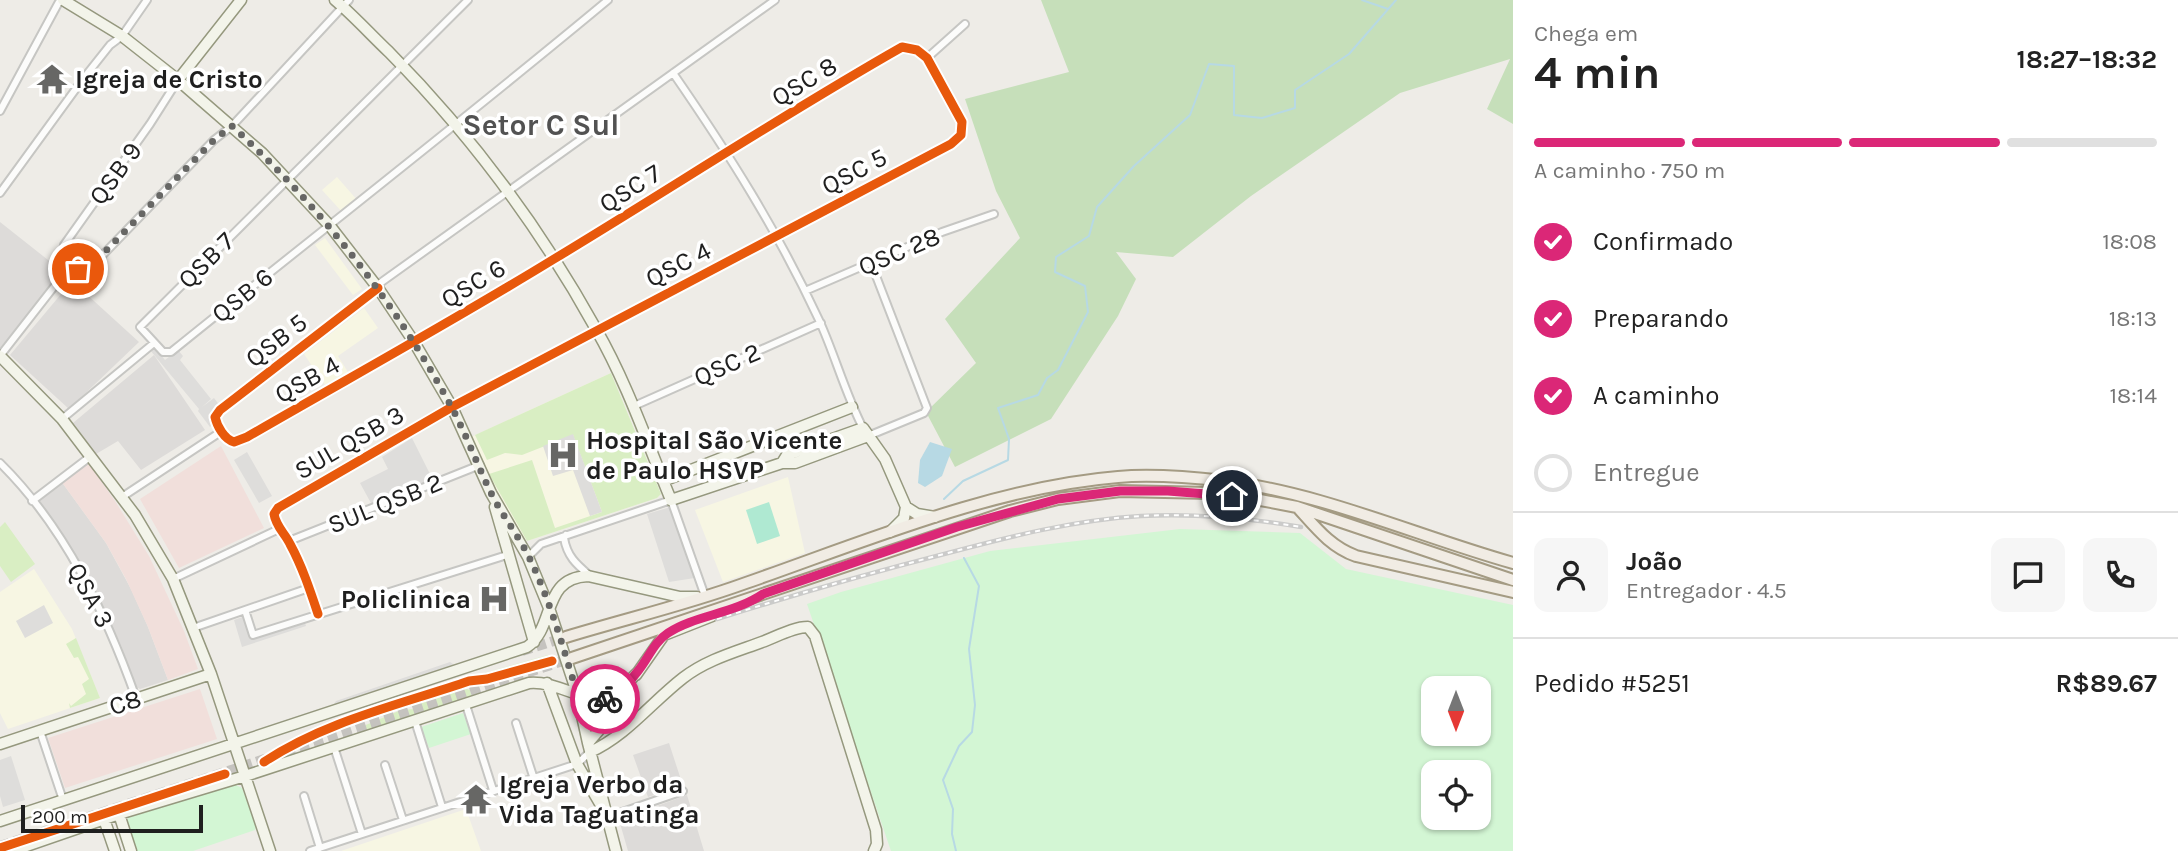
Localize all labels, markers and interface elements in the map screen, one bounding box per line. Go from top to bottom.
text: Chega em [1534,20,1638,47]
text: 18:27–18:32 [2017,44,2157,75]
text: 4 min [1534,46,1660,100]
street label: QSC 8 [766,50,843,113]
temple icon: Igreja de Cristo [35,62,69,96]
place label: Igreja de Cristo [75,64,263,95]
district label: Setor C Sul [463,107,619,143]
street label: QSB 9 [82,136,149,211]
street label: QSC 5 [816,141,892,201]
text: A caminho · 750 m [1534,157,1725,184]
street label: QSC 7 [594,158,667,219]
street label: QSC 28 [854,220,945,282]
icon: check [1534,223,1572,261]
street label: QSB 7 [172,226,241,295]
text: Confirmado [1593,226,1733,257]
text: 18:08 [2102,228,2157,255]
street label: QSC 4 [640,235,716,294]
pin [48,239,108,299]
icon: bag [59,250,97,288]
street label: QSC 6 [435,252,511,315]
street label: QSB 6 [205,261,279,329]
icon: check [1534,300,1572,338]
text: Preparando [1593,303,1729,334]
text: 18:13 [2109,305,2157,332]
street label: QSB 5 [239,307,313,374]
street label: QSC 2 [689,336,765,393]
street label: QSB 4 [269,349,345,410]
icon: check [1534,377,1572,415]
text: A caminho [1593,380,1720,411]
text: 18:14 [2110,382,2157,409]
street label: SUL QSB 3 [289,399,410,486]
place label: Hospital São Vicente de Paulo HSVP [586,425,842,486]
hospital icon: Hospital São Vicente de Paulo HSVP [546,438,580,472]
text: Entregue [1593,457,1700,488]
street label: SUL QSB 2 [323,466,447,541]
pin [1202,466,1262,526]
icon: home [1213,477,1251,515]
button: person [1534,538,1608,612]
button: chat [1991,538,2065,612]
button: phone [2083,538,2157,612]
text: João [1626,546,1682,577]
street label: QSA 3 [61,557,120,633]
text: Entregador · 4.5 [1626,577,1787,604]
hospital icon: Policlinica [477,582,511,616]
place label: Policlinica [341,584,471,615]
courier [570,664,640,734]
text: Pedido #5251 [1534,668,1690,699]
text: R$89.67 [2055,668,2157,699]
north arrow [1421,676,1491,746]
map controls [1421,676,1491,830]
icon: bike [586,680,624,718]
street label: C8 [105,683,145,722]
button: locate [1421,760,1491,830]
place label: Igreja Verbo da Vida Taguatinga [499,769,699,830]
temple icon: Igreja Verbo da Vida Taguatinga [459,782,493,816]
scale bar [21,802,203,834]
text: 200 m [32,806,88,828]

